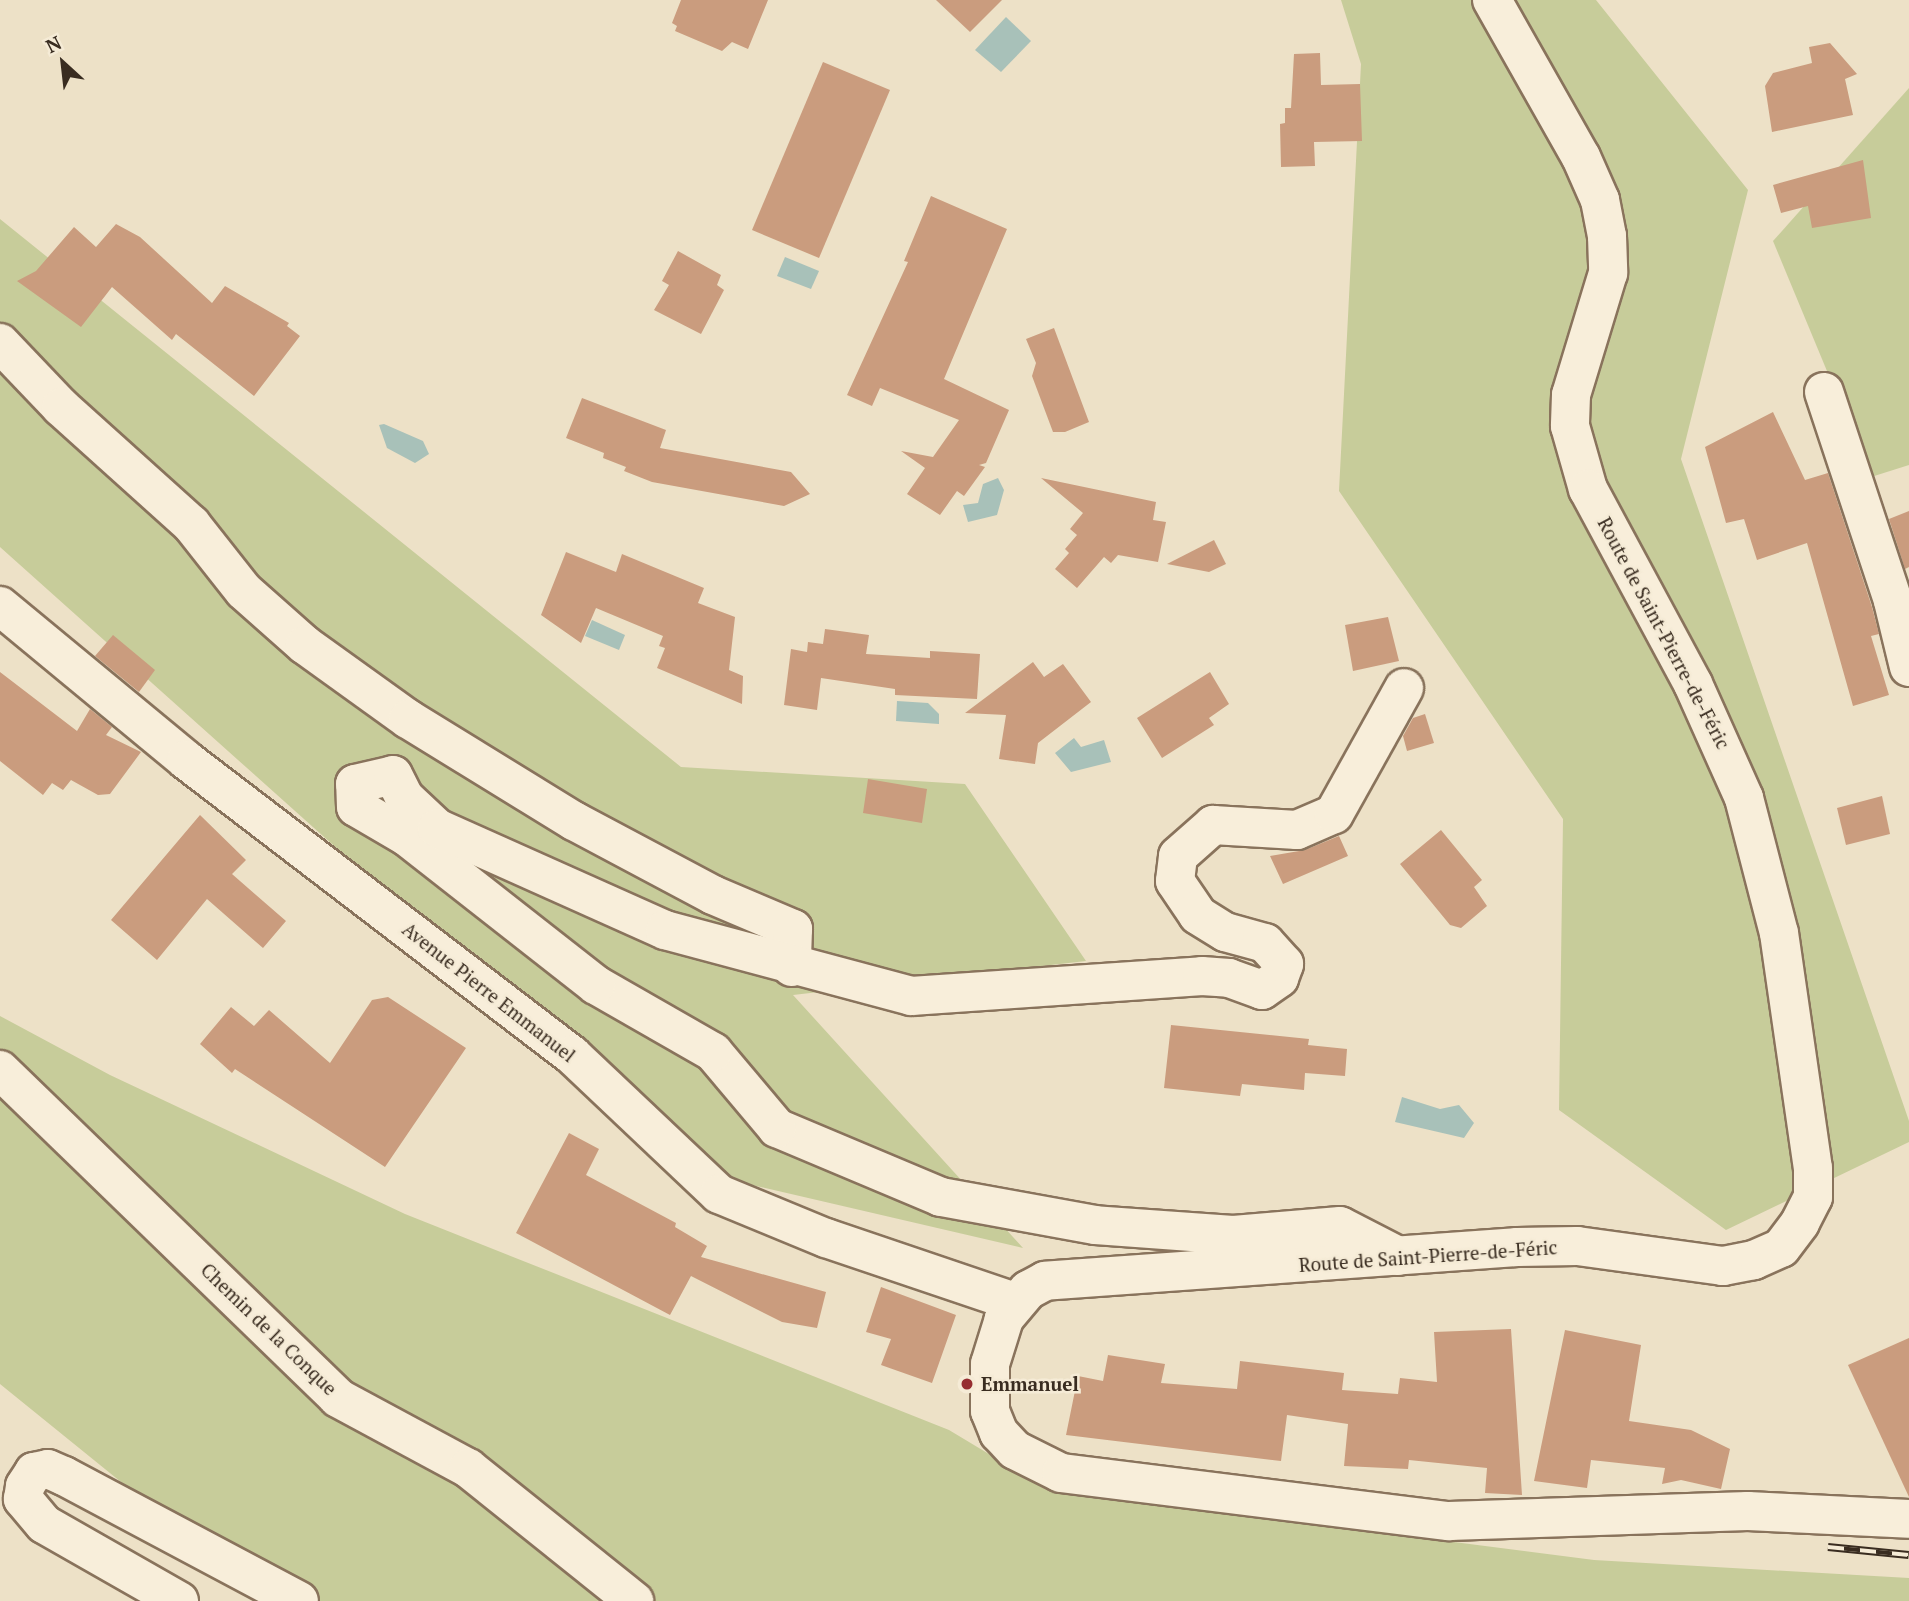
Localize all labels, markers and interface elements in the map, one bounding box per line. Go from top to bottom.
north arrow [28,28,98,98]
text: N [41,29,65,58]
street label: Route de Saint-Pierre-de-Féric [1593,513,1735,753]
street label: Avenue Pierre Emmanuel [398,917,580,1067]
street label: Route de Saint-Pierre-de-Féric [1298,1236,1558,1276]
street label: Chemin de la Conque [196,1258,342,1400]
place label: Emmanuel [981,1373,1079,1395]
marker: Emmanuel [959,1376,975,1392]

